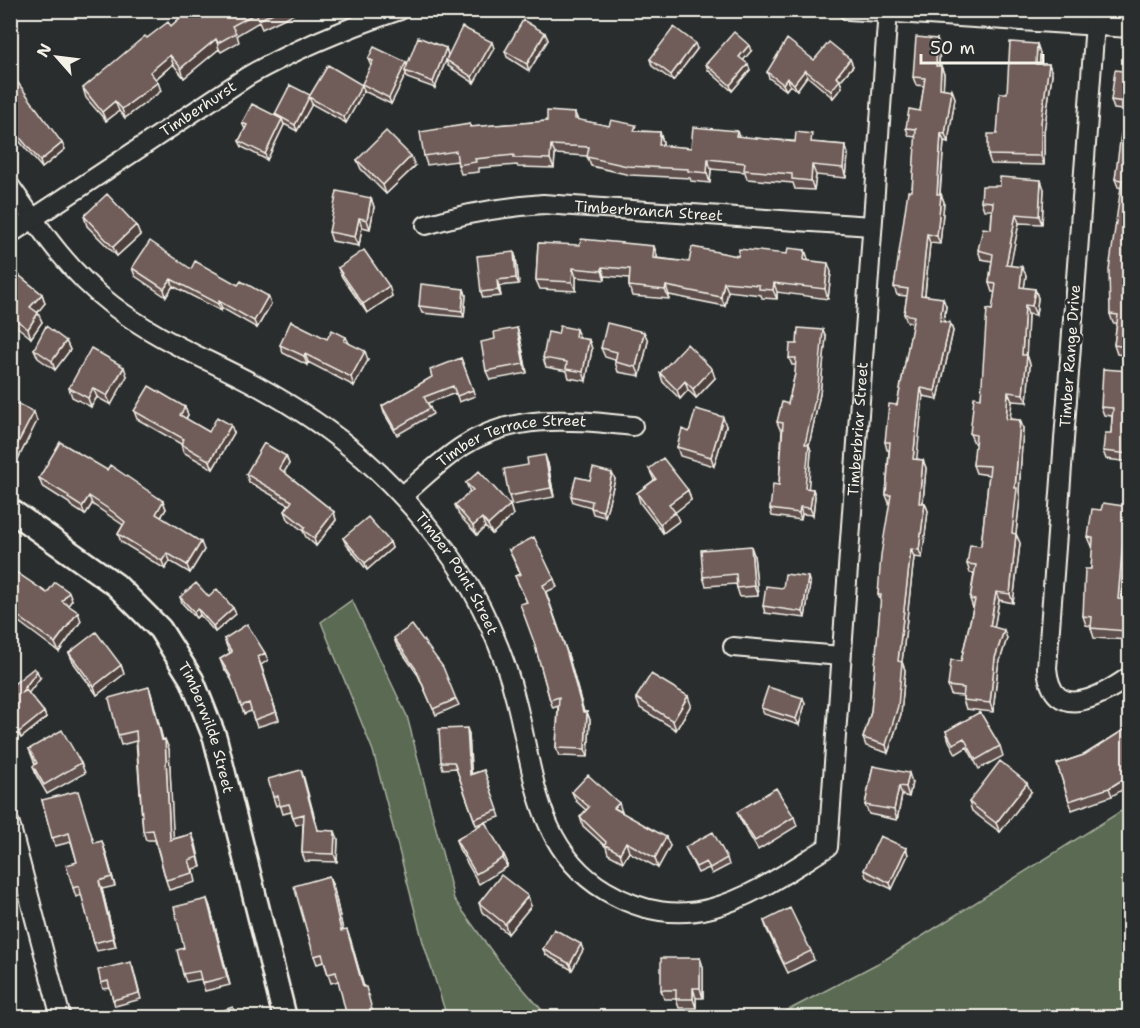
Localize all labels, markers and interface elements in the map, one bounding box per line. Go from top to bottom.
north arrow [27,27,87,87]
scale bar [921,27,1042,65]
text: 50 m [930,36,975,60]
text: N [32,40,56,61]
street label: Timberhurst [156,76,240,142]
street label: Timberbranch Street [574,196,724,226]
street label: Timber Range Drive [1055,284,1085,428]
street label: Timberbriar Street [843,361,873,497]
street label: Timber Terrace Street [433,411,587,472]
street label: Timber Point Street [411,508,503,638]
street label: Timberwilde Street [173,658,238,795]

